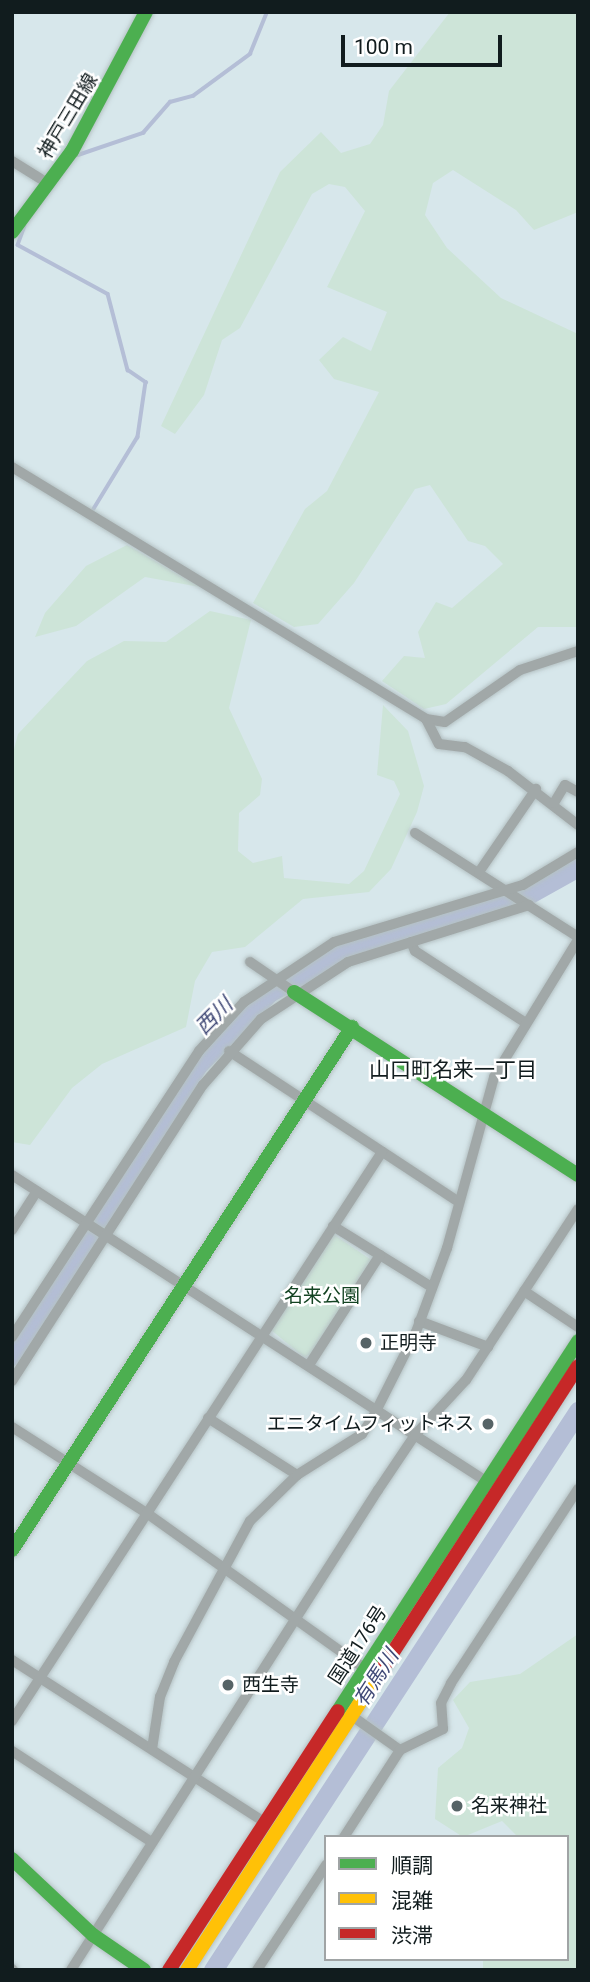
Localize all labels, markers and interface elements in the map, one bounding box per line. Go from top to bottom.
scale bar [345,21,506,65]
text: 100 m [354,35,413,59]
street label: 神戸三田線 [34,69,102,163]
water label: 西川 [190,992,238,1040]
district label: 山口町名来一丁目 [369,1057,537,1083]
park label: 名来公園 [284,1285,360,1307]
place label: 正明寺 [380,1332,437,1354]
marker: 正明寺 [358,1335,374,1351]
place label: エニタイムフィットネス [265,1413,474,1435]
marker: エニタイムフィットネス [480,1416,496,1432]
street label: 国道176号 [324,1601,392,1689]
water label: 有馬川 [348,1645,404,1711]
place label: 西生寺 [242,1674,299,1696]
marker: 西生寺 [220,1677,236,1693]
place label: 名来神社 [471,1795,547,1817]
marker: 名来神社 [449,1798,465,1814]
legend [324,1835,569,1961]
text: 順調 [391,1854,433,1878]
text: 混雑 [391,1889,433,1913]
text: 渋滞 [391,1924,433,1948]

